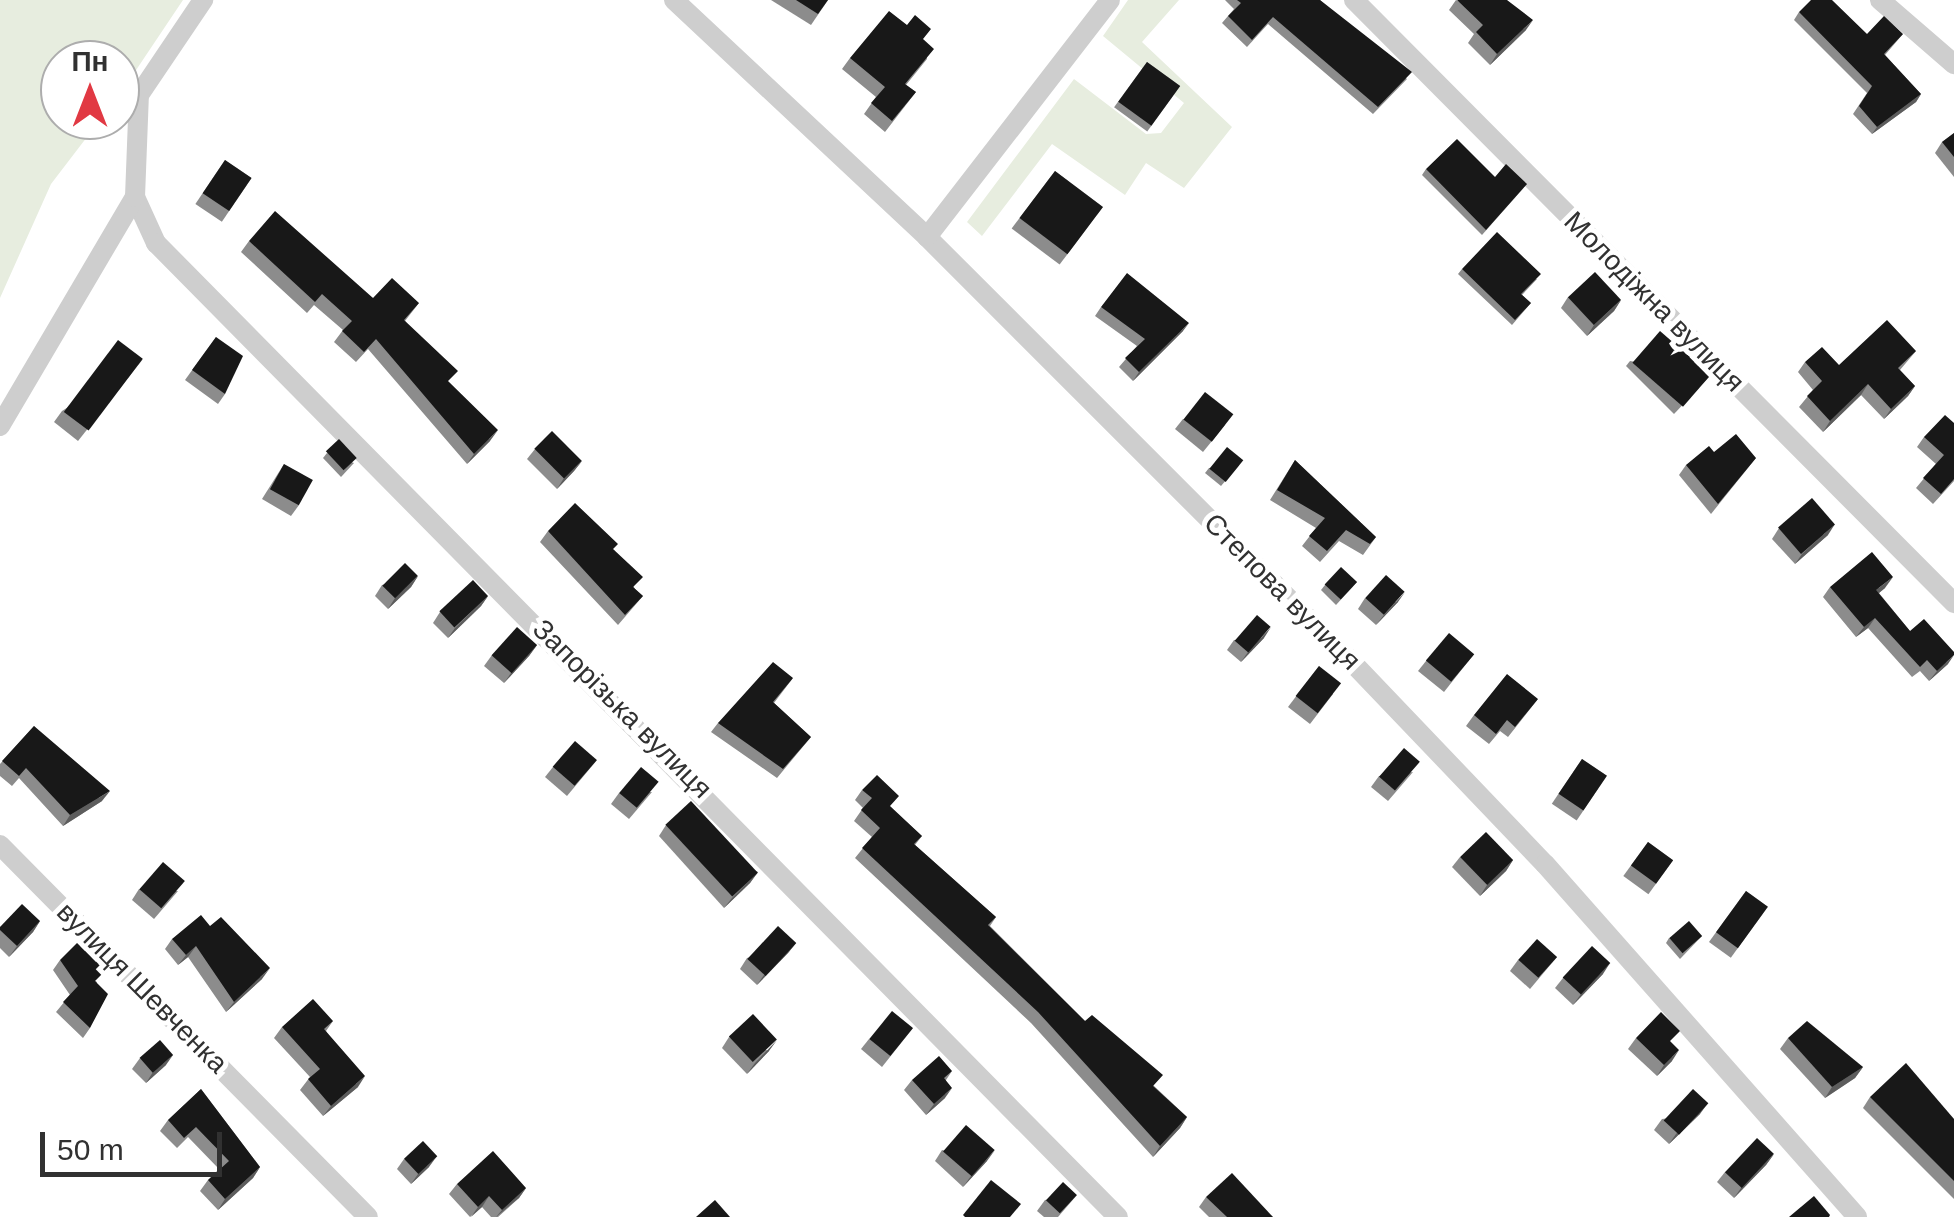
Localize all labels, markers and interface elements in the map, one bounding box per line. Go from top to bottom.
north arrow [40,40,140,140]
text: Пн [71,46,109,77]
street label: Молодіжна вулиця [1557,205,1751,399]
street label: Степова вулиця [1197,507,1367,677]
street label: Запорізька вулиця [525,612,719,806]
street label: вулиця Шевченка [50,896,234,1080]
scale bar [45,1112,228,1174]
text: 50 m [57,1133,124,1166]

